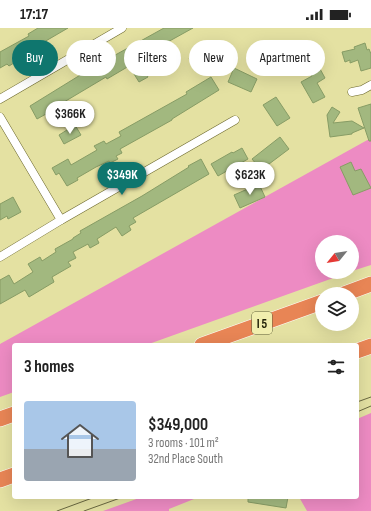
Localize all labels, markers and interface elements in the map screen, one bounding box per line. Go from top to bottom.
text: 17:17 [20,5,48,24]
chip: Buy [12,40,58,76]
chip: Rent [66,40,116,76]
chip: Filters [124,40,181,76]
chip: New [189,40,238,76]
chip: Apartment [246,40,325,76]
pin: $366K [42,101,98,135]
text: $366K [54,106,86,122]
pin: $349K [94,162,150,196]
pin: $623K [222,162,278,196]
text: $349K [106,167,138,183]
text: $623K [235,167,265,183]
north arrow [315,235,359,279]
map controls [315,235,359,331]
button: layers [315,287,359,331]
road number: I 5 [252,312,272,334]
icon: filters [325,356,347,378]
text: 3 homes [24,357,74,377]
text: $349,000 [148,415,208,435]
icon: home [56,417,104,465]
text: 3 rooms · 101 m² [148,435,219,451]
text: 32nd Place South [148,451,223,467]

